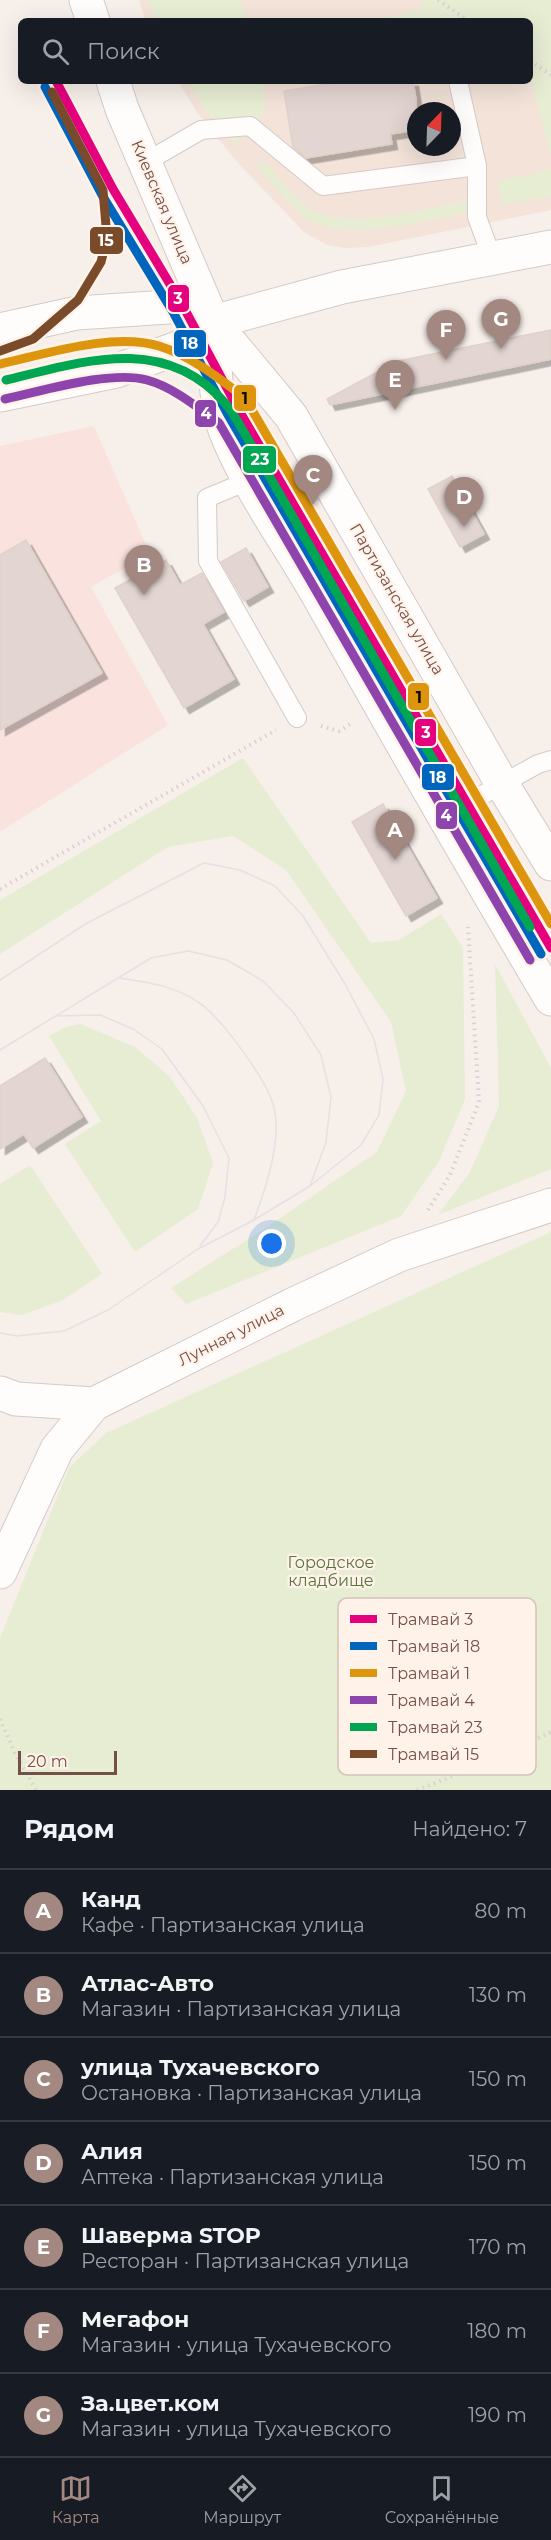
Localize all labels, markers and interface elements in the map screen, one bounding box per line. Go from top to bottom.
search box [18,18,533,84]
icon: search [39,35,72,68]
text: Поиск [87,38,159,65]
north arrow [407,102,461,156]
street label: Киевская улица [127,137,197,267]
line badge: 15 [89,226,124,255]
text: 15 [98,231,114,250]
line badge: 3 [167,284,190,313]
text: 3 [172,289,183,308]
pin: G [482,300,520,349]
pin: F [426,310,466,360]
line badge: 18 [173,329,207,358]
text: 18 [182,334,198,353]
pin: E [376,360,414,410]
line badge: 1 [233,384,257,412]
text: 1 [242,389,248,408]
line badge: 4 [194,399,217,428]
text: 4 [200,404,212,423]
line badge: 23 [242,445,277,474]
text: 23 [251,450,269,469]
pin: C [294,456,332,505]
pin: D [444,478,484,527]
street label: Партизанская улица [346,520,448,678]
pin: B [124,546,164,595]
line badge: 1 [407,682,430,711]
text: 1 [416,688,422,707]
line badge: 3 [414,718,437,747]
text: 3 [420,723,431,742]
line badge: 18 [421,763,455,791]
text: 18 [430,768,446,787]
line badge: 4 [435,801,458,830]
text: 4 [440,806,452,825]
pin: A [376,810,414,860]
your location [257,1229,286,1258]
street label: Лунная улица [175,1300,287,1370]
park label: Городское кладбище [287,1553,375,1590]
legend [338,1598,536,1775]
text: Трамвай 3 [388,1610,473,1629]
text: Трамвай 18 [388,1637,480,1656]
text: Трамвай 1 [388,1664,470,1683]
text: Трамвай 4 [388,1691,475,1710]
text: Трамвай 23 [388,1718,482,1737]
text: Трамвай 15 [388,1745,479,1764]
scale bar [18,1748,117,1776]
text: 20 m [27,1752,68,1771]
text: Рядом [24,1813,115,1845]
text: Найдено: 7 [412,1817,527,1841]
text: Канд [81,1886,141,1913]
text: A [36,1899,51,1923]
text: 80 m [475,1899,527,1923]
text: Кафе · Партизанская улица [81,1913,365,1937]
text: Атлас-Авто [81,1970,214,1997]
text: B [36,1983,51,2007]
text: 130 m [469,1983,527,2007]
text: Магазин · Партизанская улица [81,1997,401,2021]
text: улица Тухачевского [81,2054,320,2081]
text: C [36,2067,51,2091]
text: 150 m [469,2067,527,2091]
text: Остановка · Партизанская улица [81,2081,422,2105]
text: Алия [81,2138,143,2165]
text: D [35,2151,52,2175]
text: 150 m [469,2151,527,2175]
text: Аптека · Партизанская улица [81,2165,384,2189]
text: Шаверма STOP [81,2222,261,2249]
text: E [37,2235,50,2259]
text: 170 m [469,2235,527,2259]
text: Ресторан · Партизанская улица [81,2249,409,2273]
text: Мегафон [81,2306,189,2333]
text: F [37,2319,50,2343]
text: 180 m [467,2319,527,2343]
text: Магазин · улица Тухачевского [81,2333,392,2357]
text: За.цвет.ком [81,2390,220,2417]
text: G [36,2403,51,2427]
text: 190 m [468,2403,527,2427]
text: Магазин · улица Тухачевского [81,2417,392,2441]
tab: Карта [52,2472,100,2527]
tab: Маршрут [203,2472,281,2527]
tab: Сохранённые [385,2472,499,2527]

